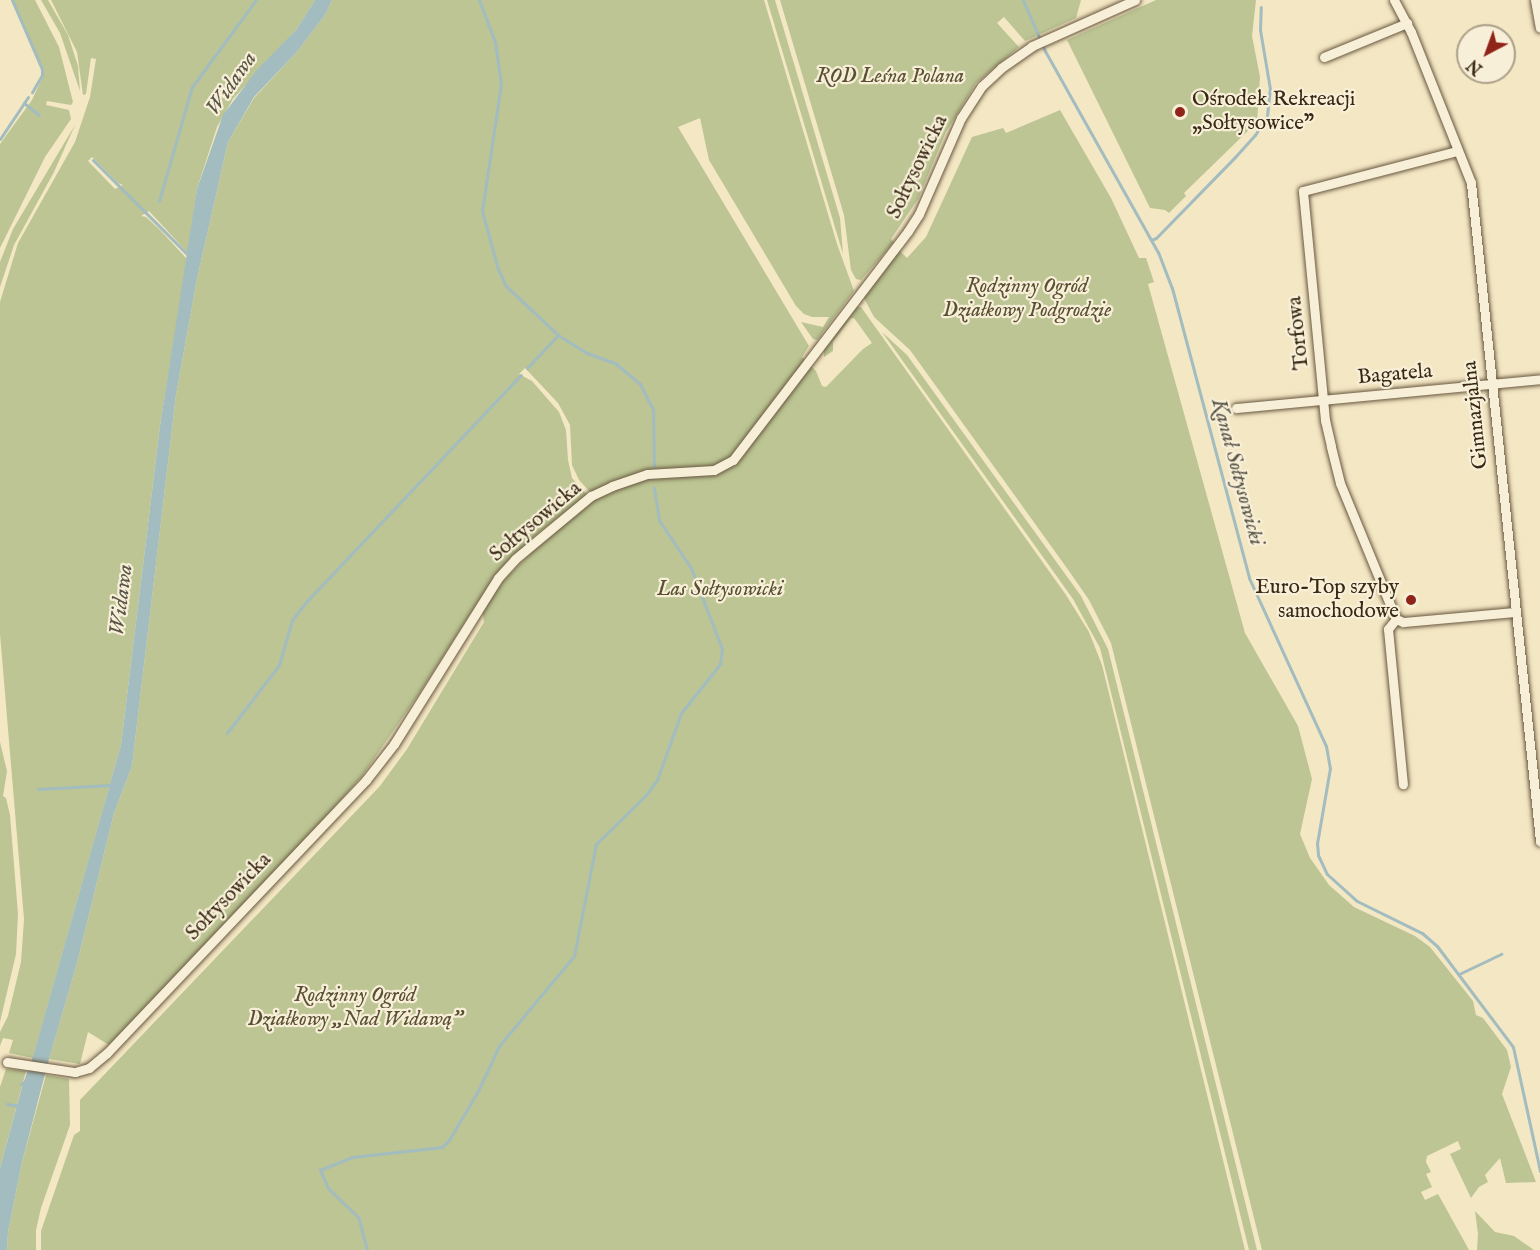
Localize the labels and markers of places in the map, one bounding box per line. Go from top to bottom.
place label: Ośrodek Rekreacji „Sołtysowice” [1192,87,1355,137]
marker: Ośrodek Rekreacji „Sołtysowice” [1173,105,1187,119]
place label: Euro-Top szyby samochodowe [1255,575,1399,625]
marker: Euro-Top szyby samochodowe [1404,593,1418,607]

